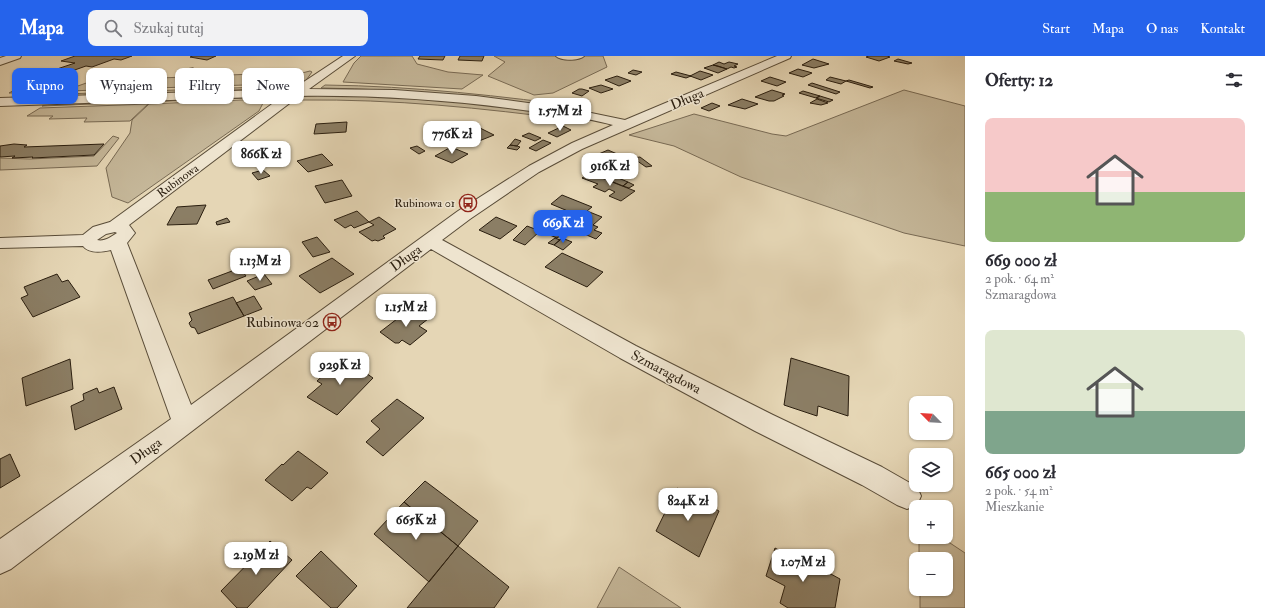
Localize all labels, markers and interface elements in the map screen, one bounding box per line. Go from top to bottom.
search box [88,10,368,46]
text: Mapa [20,16,64,40]
icon: search [102,17,124,39]
text: Szukaj tutaj [134,19,204,38]
text: Start [1042,20,1070,37]
text: Mapa [1092,20,1124,37]
text: O nas [1146,20,1178,37]
text: Kontakt [1200,20,1245,37]
chip: Kupno [12,68,78,104]
chip: Wynajem [86,68,167,104]
chip: Filtry [175,68,234,104]
chip: Nowe [242,68,304,104]
icon: filters [1223,69,1245,91]
text: Oferty: 12 [985,70,1053,91]
street label: Długa [668,84,707,114]
pin: 1.57M zł [519,98,601,132]
text: 1.57M zł [538,103,582,119]
pin: 776K zł [415,121,489,155]
text: 776K zł [432,126,472,142]
pin: 866K zł [224,141,298,175]
icon: home [1079,144,1151,216]
text: 866K zł [241,146,281,162]
pin: 916K zł [573,153,647,187]
text: 916K zł [590,158,630,174]
street label: Rubinowa [154,160,203,201]
bus stop icon: Rubinowa 01 [458,193,478,213]
place label: Rubinowa 01 [394,196,455,211]
pin: 669K zł [526,210,600,244]
text: 669K zł [542,215,584,231]
street label: Długa [387,241,425,275]
pin: 1.13M zł [219,248,301,282]
text: 669 000 zł [985,250,1057,271]
text: 1.13M zł [239,253,281,269]
text: 2 pok. · 64 m² [985,271,1054,287]
text: Szmaragdowa [985,287,1056,303]
pin: 1.15M zł [365,294,447,328]
text: 1.15M zł [385,299,427,315]
bus stop icon: Rubinowa 02 [322,312,342,332]
place label: Rubinowa 02 [246,314,319,331]
street label: Szmaragdowa [628,346,704,398]
pin: 929K zł [303,352,377,386]
icon: home [1079,356,1151,428]
text: 929K zł [319,357,361,373]
north arrow [909,396,953,440]
map controls [909,396,953,596]
street label: Długa [127,434,165,468]
button: layers [909,448,953,492]
text: 665 000 zł [985,462,1056,483]
text: 2 pok. · 54 m² [985,483,1053,499]
pin: 824K zł [651,488,725,522]
text: 824K zł [667,493,709,509]
text: Mieszkanie [985,499,1044,515]
button: + [909,500,953,544]
pin: 665K zł [379,507,453,541]
text: 665K zł [396,512,436,528]
pin: 2.19M zł [215,542,297,576]
text: 2.19M zł [233,547,279,563]
pin: 1.07M zł [762,549,844,583]
button: − [909,552,953,596]
text: 1.07M zł [781,554,825,570]

